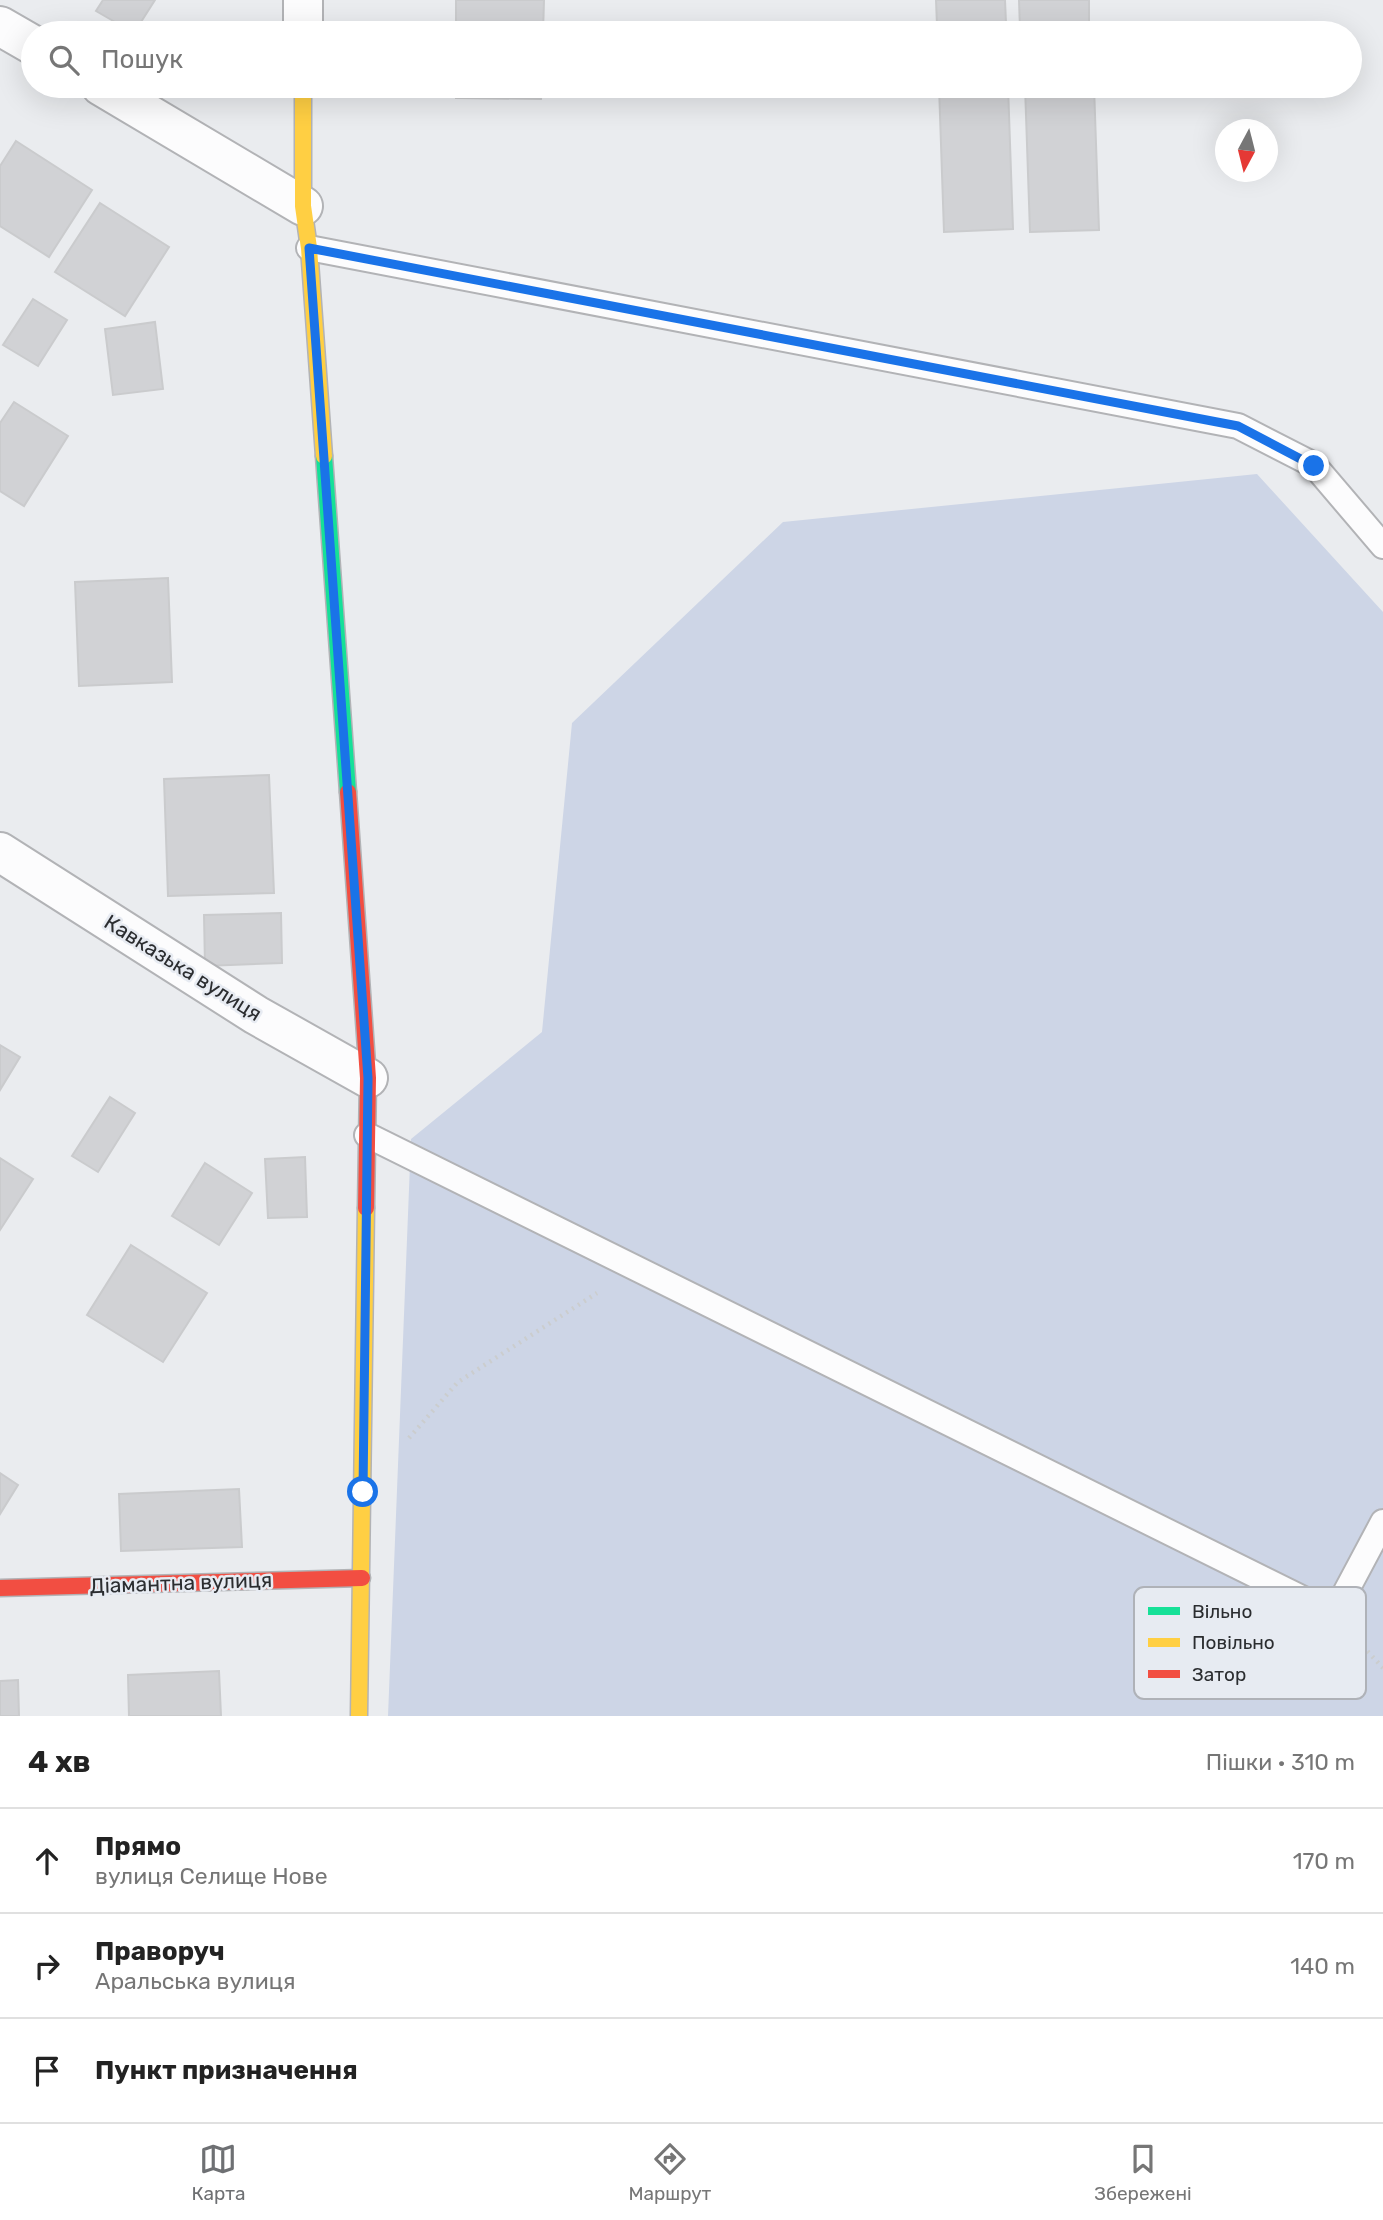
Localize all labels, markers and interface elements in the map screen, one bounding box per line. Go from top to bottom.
search box [21,21,1362,98]
icon: search [45,41,83,79]
text: Пошук [101,44,183,75]
north arrow [1215,119,1278,182]
route end [1298,450,1329,481]
street label: Кавказька вулиця [100,909,267,1026]
route start [347,1476,378,1507]
street label: Діамантна вулиця [89,1567,273,1598]
legend [1134,1587,1366,1699]
text: Вільно [1192,1600,1252,1623]
text: Повільно [1192,1631,1275,1654]
text: Затор [1192,1663,1246,1686]
text: 4 хв [28,1744,91,1780]
text: Пішки · 310 m [1206,1748,1355,1776]
text: Прямо [95,1831,181,1862]
icon: ahead [28,1842,66,1880]
text: 170 m [1293,1847,1355,1875]
text: вулиця Селище Нове [95,1862,328,1890]
text: Праворуч [95,1936,225,1967]
icon: right [28,1947,66,1985]
text: 140 m [1290,1952,1355,1980]
text: Аральська вулиця [95,1967,295,1995]
icon: arrive [28,2052,66,2090]
text: Пункт призначення [95,2055,358,2086]
tab: Карта [191,2140,246,2205]
tab: Маршрут [628,2140,711,2205]
tab: Збережені [1094,2140,1192,2205]

